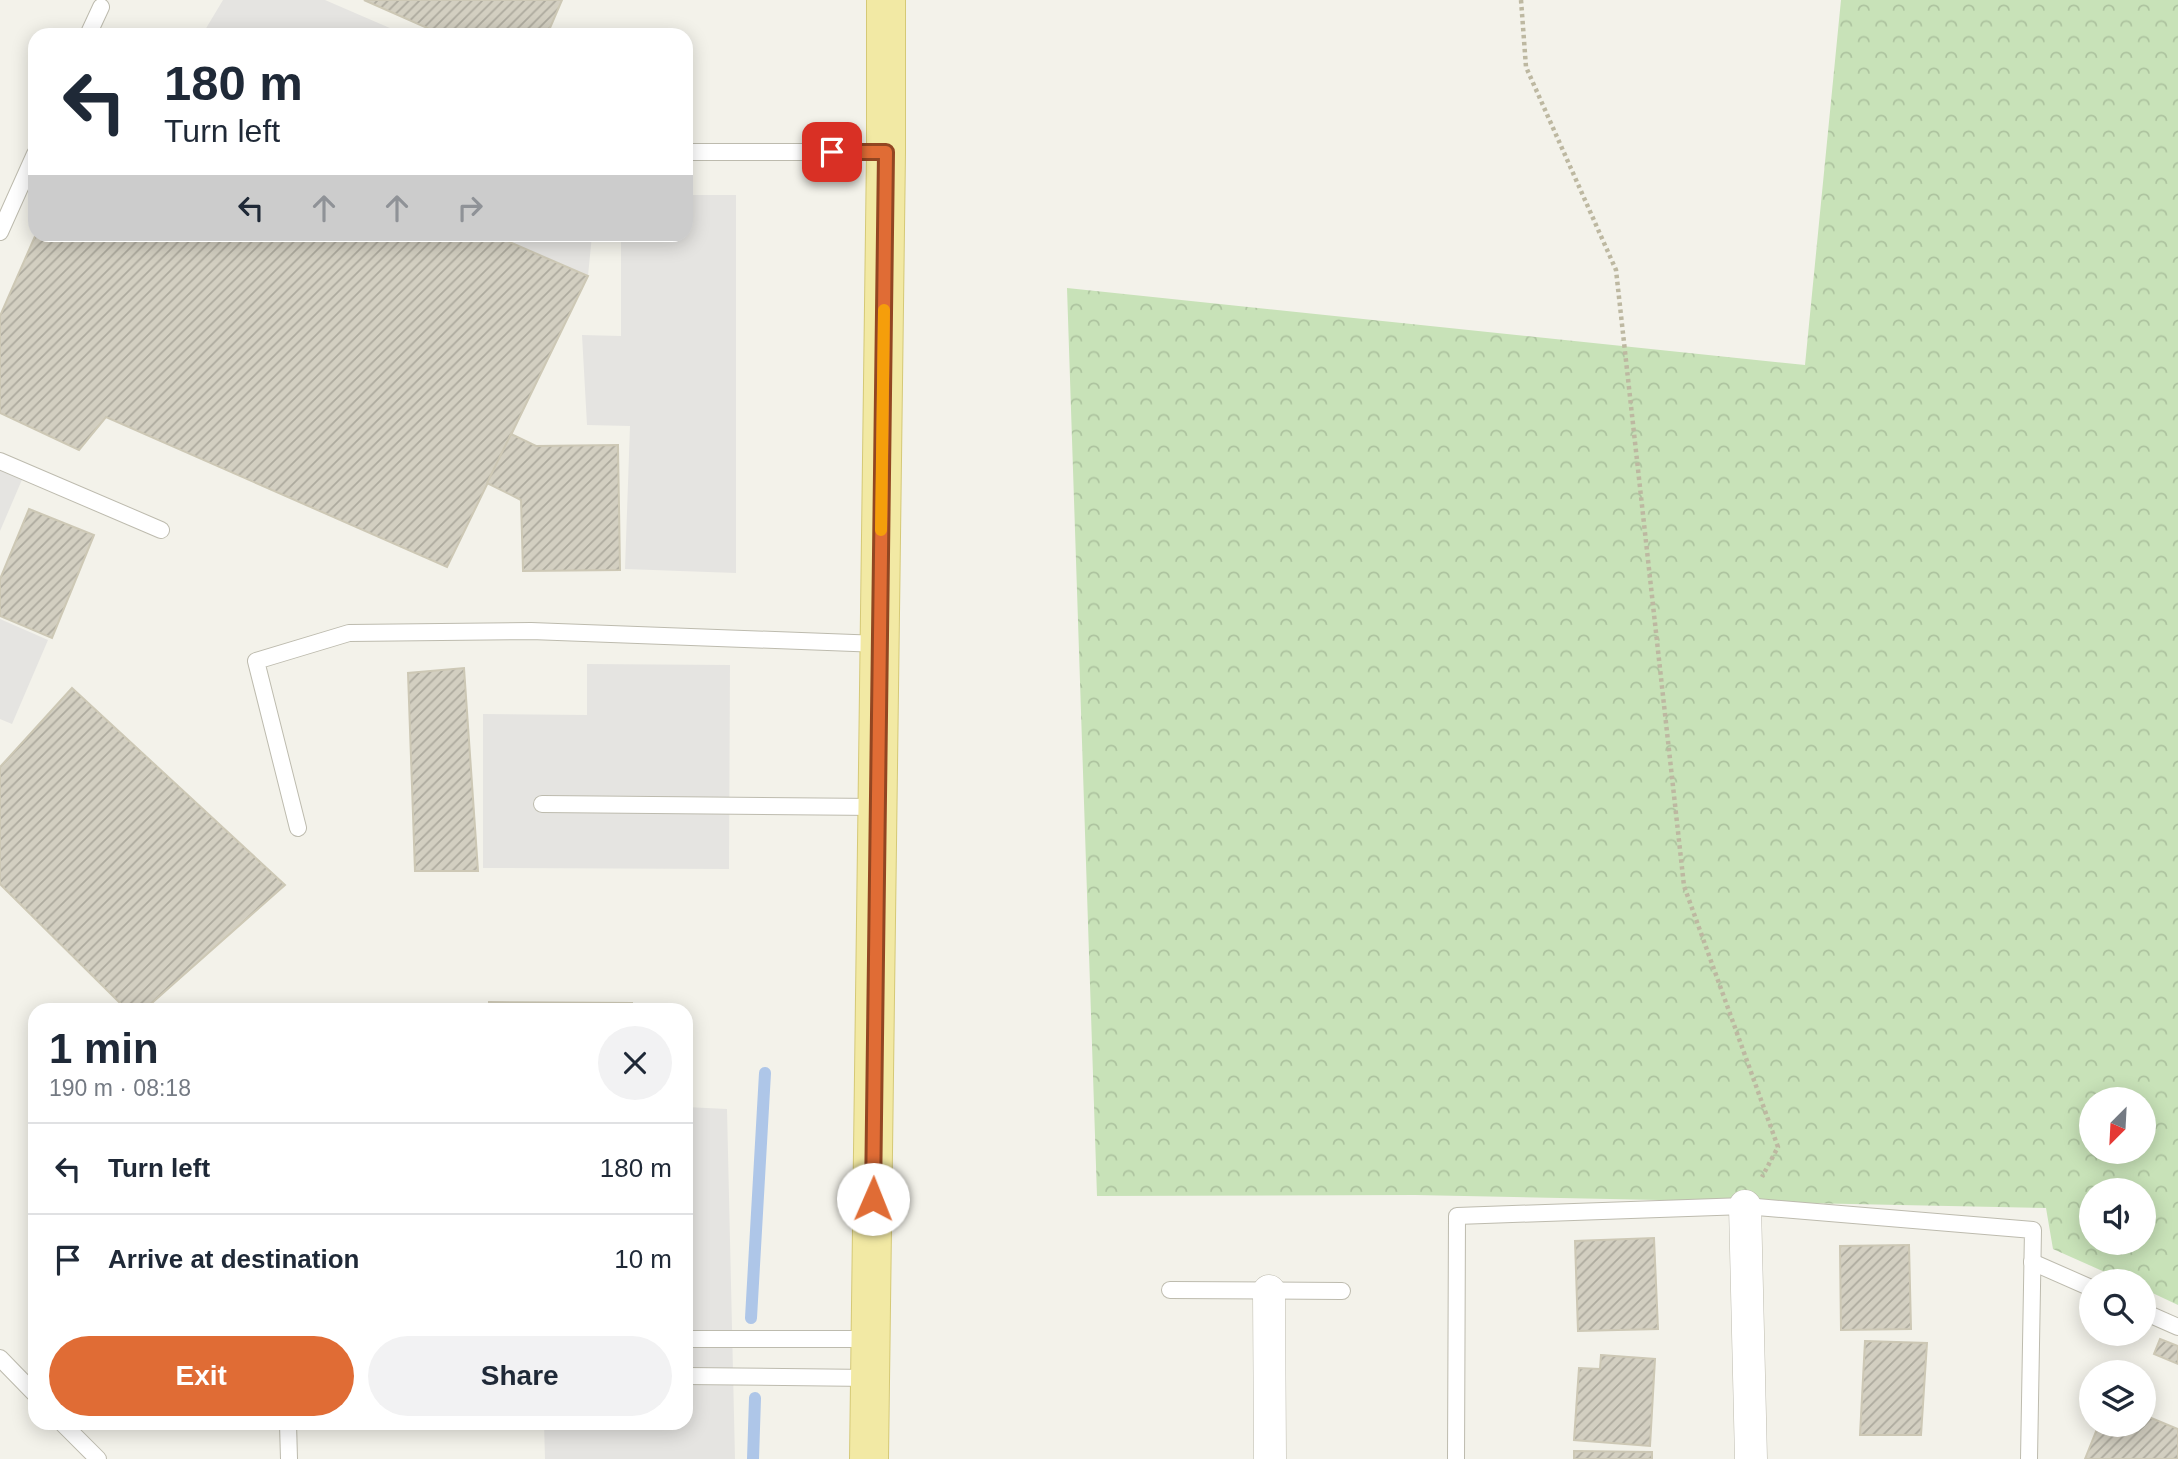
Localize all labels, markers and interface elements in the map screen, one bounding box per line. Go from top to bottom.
icon: left [49,56,140,147]
text: 180 m [164,56,303,110]
text: Turn left [164,113,280,149]
pin [802,122,862,182]
icon: arrive [813,133,851,171]
icon: left [232,189,270,227]
icon: ahead [305,189,343,227]
icon: ahead [378,189,416,227]
icon: right [451,189,489,227]
text: 1 min [49,1025,159,1072]
button: close [598,1026,672,1100]
text: 190 m · 08:18 [49,1075,191,1101]
north arrow [2079,1087,2156,1164]
map controls [2079,1087,2156,1437]
icon: left [49,1150,87,1188]
text: Turn left [108,1153,210,1183]
text: 180 m [600,1153,672,1183]
position arrow [836,1162,910,1236]
button: sound [2079,1178,2156,1255]
icon: arrive [49,1241,87,1279]
text: Arrive at destination [108,1244,359,1274]
text: 10 m [614,1244,672,1274]
button: search [2079,1269,2156,1346]
button: Exit [49,1336,354,1416]
button: Share [368,1336,672,1416]
button: layers [2079,1360,2156,1437]

